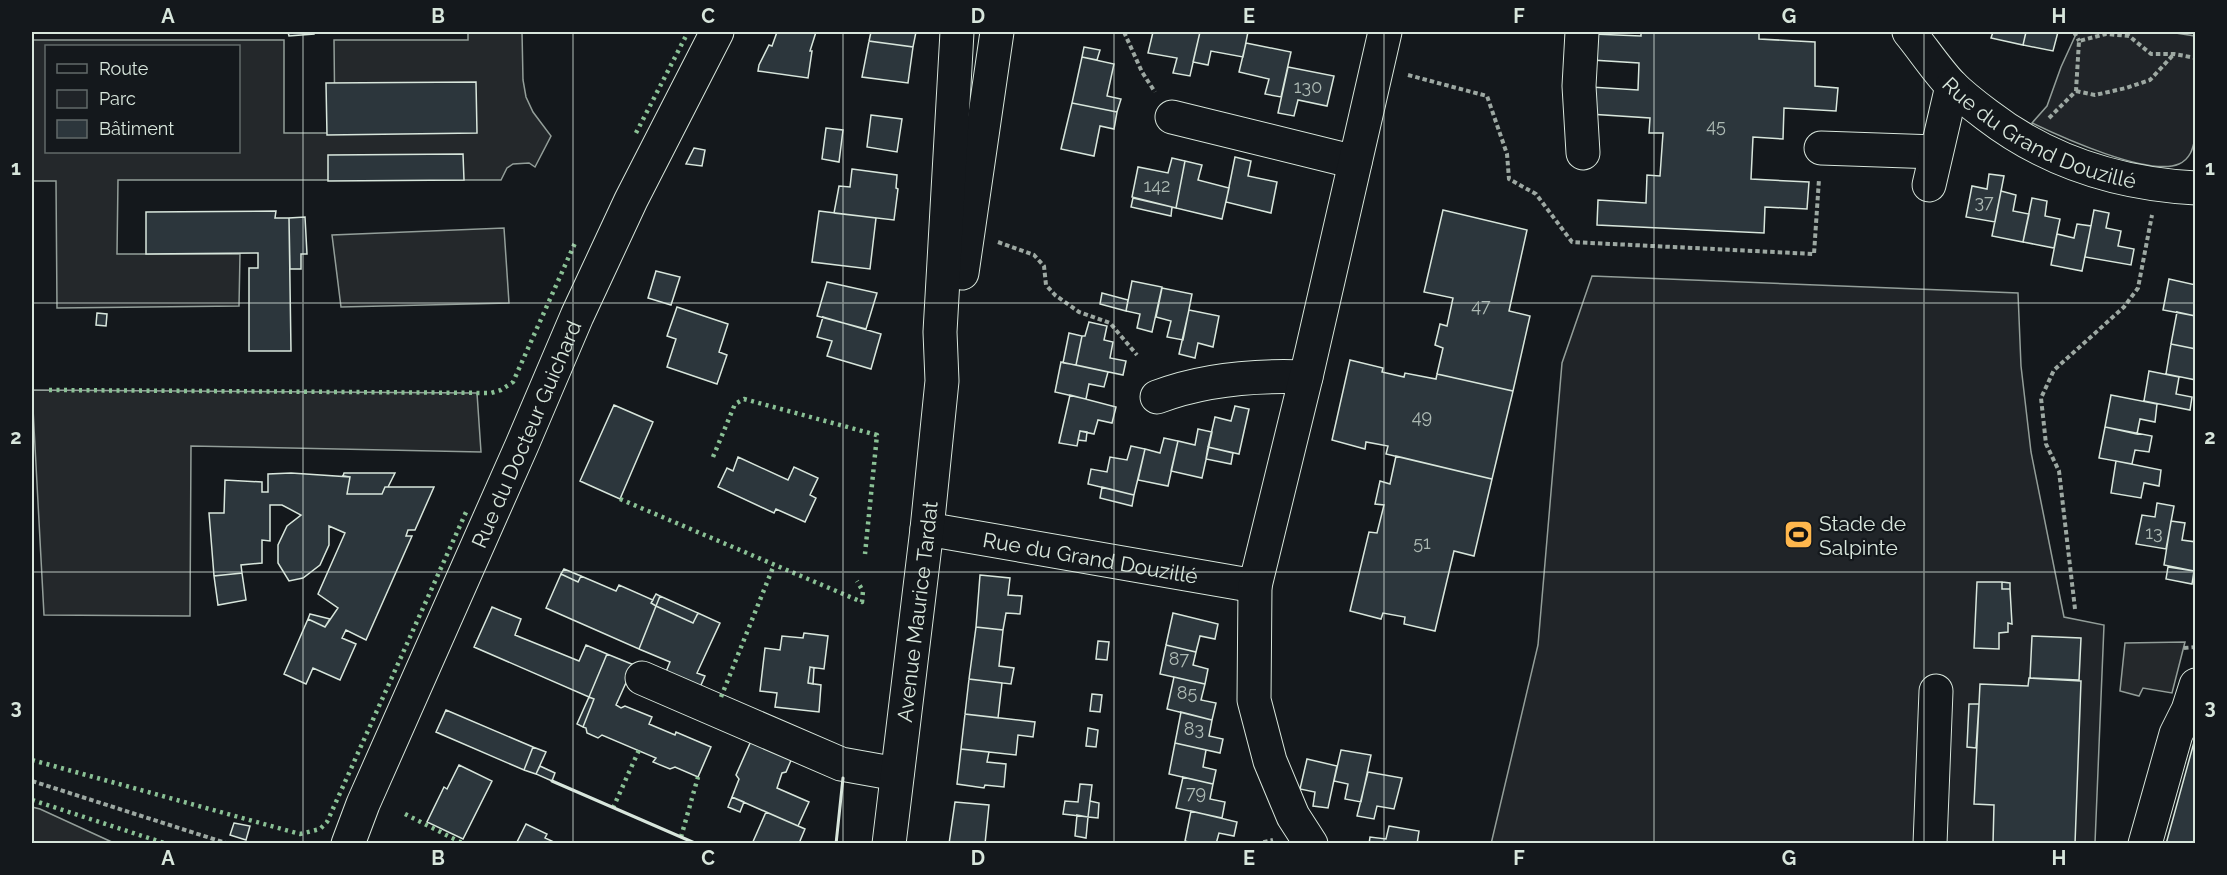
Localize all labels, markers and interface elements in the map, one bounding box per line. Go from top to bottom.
text: A [161,4,175,28]
text: B [431,4,445,28]
text: C [701,4,715,28]
text: D [971,4,985,28]
text: E [1243,4,1255,28]
text: F [1513,4,1525,28]
text: G [1782,4,1796,28]
text: H [2052,4,2066,28]
legend [45,45,240,153]
text: Route [99,58,149,79]
street label: Rue du Grand Douzillé [1938,72,2138,193]
house number: 130 [1294,76,1322,97]
text: Parc [99,88,136,109]
house number: 45 [1706,115,1726,136]
text: Bâtiment [99,118,174,139]
text: 1 [11,156,21,180]
text: 1 [2205,156,2215,180]
house number: 142 [1144,175,1170,196]
house number: 37 [1974,191,1994,212]
house number: 47 [1471,295,1491,316]
street label: Rue du Docteur Guichard [466,317,586,551]
house number: 49 [1412,406,1432,427]
text: 2 [10,425,22,449]
text: 2 [2204,425,2216,449]
street label: Avenue Maurice Tardat [891,500,942,724]
place label: Stade de Salpinte [1819,511,1906,560]
sports icon: Stade de Salpinte [1782,519,1814,551]
house number: 13 [2145,522,2163,543]
street label: Rue du Grand Douzillé [981,526,1200,588]
house number: 51 [1413,532,1431,553]
house number: 87 [1169,648,1190,669]
house number: 85 [1177,682,1197,703]
text: 3 [10,695,22,719]
text: 3 [2204,695,2216,719]
house number: 83 [1184,718,1204,739]
house number: 79 [1186,782,1206,803]
text: A [161,846,175,870]
text: B [431,846,445,870]
text: C [701,846,715,870]
text: D [971,846,985,870]
text: E [1243,846,1255,870]
text: F [1513,846,1525,870]
text: G [1782,846,1796,870]
text: H [2052,846,2066,870]

